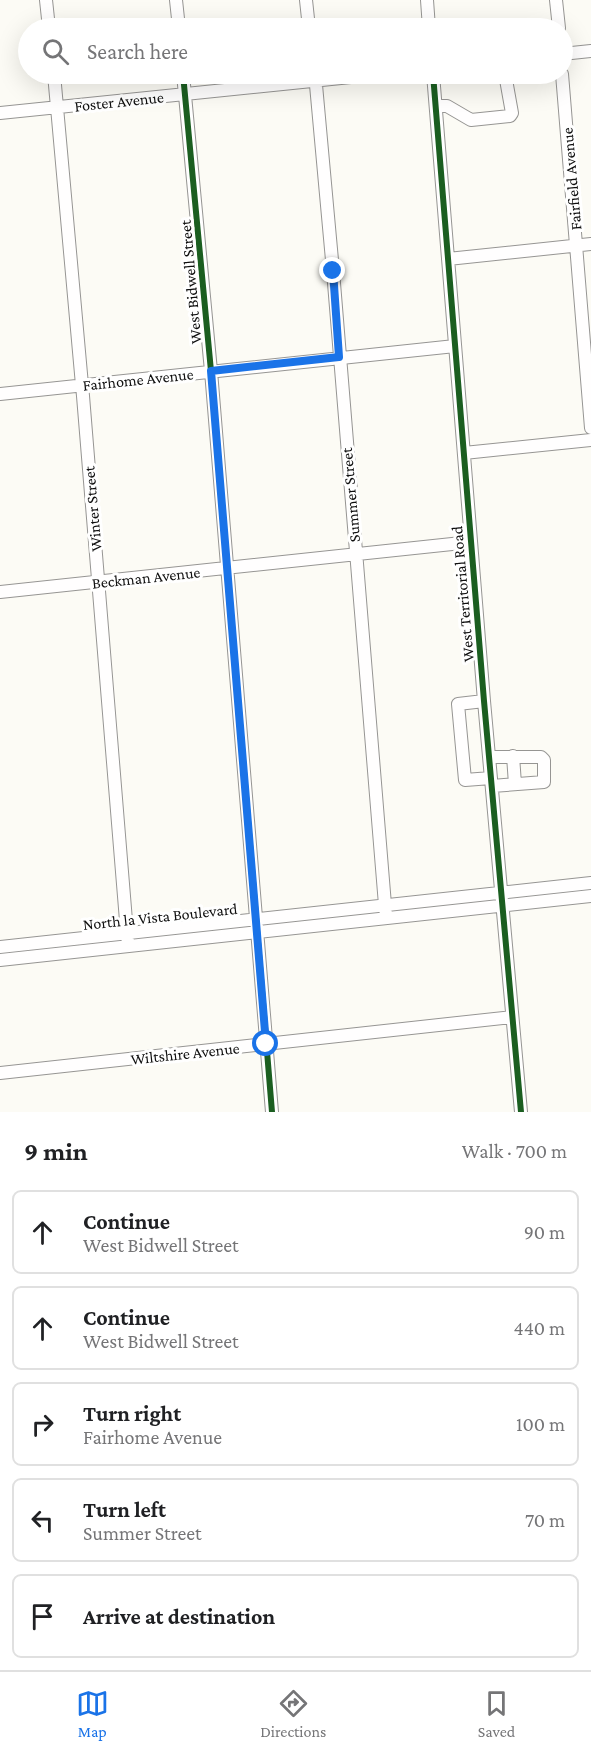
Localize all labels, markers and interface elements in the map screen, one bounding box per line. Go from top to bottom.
search box [18,18,573,84]
icon: search [39,35,72,68]
text: Search here [87,39,188,64]
street label: Foster Avenue [74,88,165,115]
street label: Fairfield Avenue [559,127,584,231]
street label: West Bidwell Street [177,218,204,345]
route end [319,257,345,283]
street label: Fairhome Avenue [82,365,194,394]
street label: Summer Street [338,446,363,543]
street label: Winter Street [80,465,105,552]
street label: West Territorial Road [448,525,477,663]
street label: Beckman Avenue [91,563,201,592]
street label: North la Vista Boulevard [82,900,239,933]
route start [252,1030,278,1056]
street label: Wiltshire Avenue [130,1039,240,1068]
text: 9 min [24,1137,88,1166]
text: Walk · 700 m [462,1140,567,1162]
text: Continue [83,1209,170,1234]
icon: ahead [26,1216,59,1249]
text: 90 m [524,1221,565,1243]
text: West Bidwell Street [83,1234,239,1256]
text: Continue [83,1305,170,1330]
icon: ahead [26,1312,59,1345]
text: 440 m [513,1317,565,1339]
text: West Bidwell Street [83,1330,239,1352]
text: Turn right [83,1401,181,1426]
icon: right [26,1408,59,1441]
text: 100 m [516,1413,565,1435]
text: Fairhome Avenue [83,1426,222,1448]
text: Turn left [83,1497,166,1522]
icon: left [26,1504,59,1537]
text: 70 m [525,1509,565,1531]
text: Summer Street [83,1522,202,1544]
icon: arrive [26,1600,59,1633]
text: Arrive at destination [83,1604,275,1629]
tab: Map [76,1687,109,1740]
tab: Directions [260,1687,326,1740]
tab: Saved [478,1687,515,1740]

